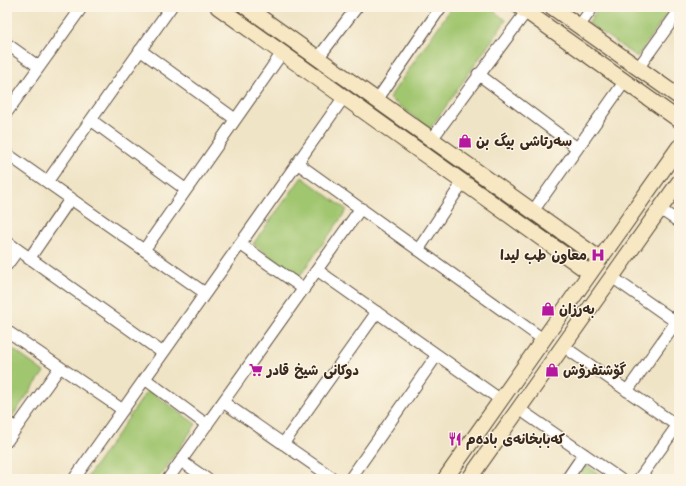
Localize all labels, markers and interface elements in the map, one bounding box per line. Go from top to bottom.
place label: سەرتاشی بیگ بن [476,131,572,150]
shop icon: سەرتاشی بیگ بن [457,133,473,149]
place label: معاون طب لیدا [500,245,587,264]
hospital icon: معاون طب لیدا [590,247,606,263]
place label: بەرزان [559,299,595,318]
shop icon: بەرزان [540,301,556,317]
place label: دوکانی شیخ قادر [265,360,359,379]
place label: گۆشتفرۆش [563,360,627,380]
supermarket icon: دوکانی شیخ قادر [248,362,264,378]
shop icon: گۆشتفرۆش [544,362,560,378]
place label: کەبابخانەی بادەم [466,429,566,450]
restaurant icon: کەبابخانەی بادەم [447,431,463,447]

